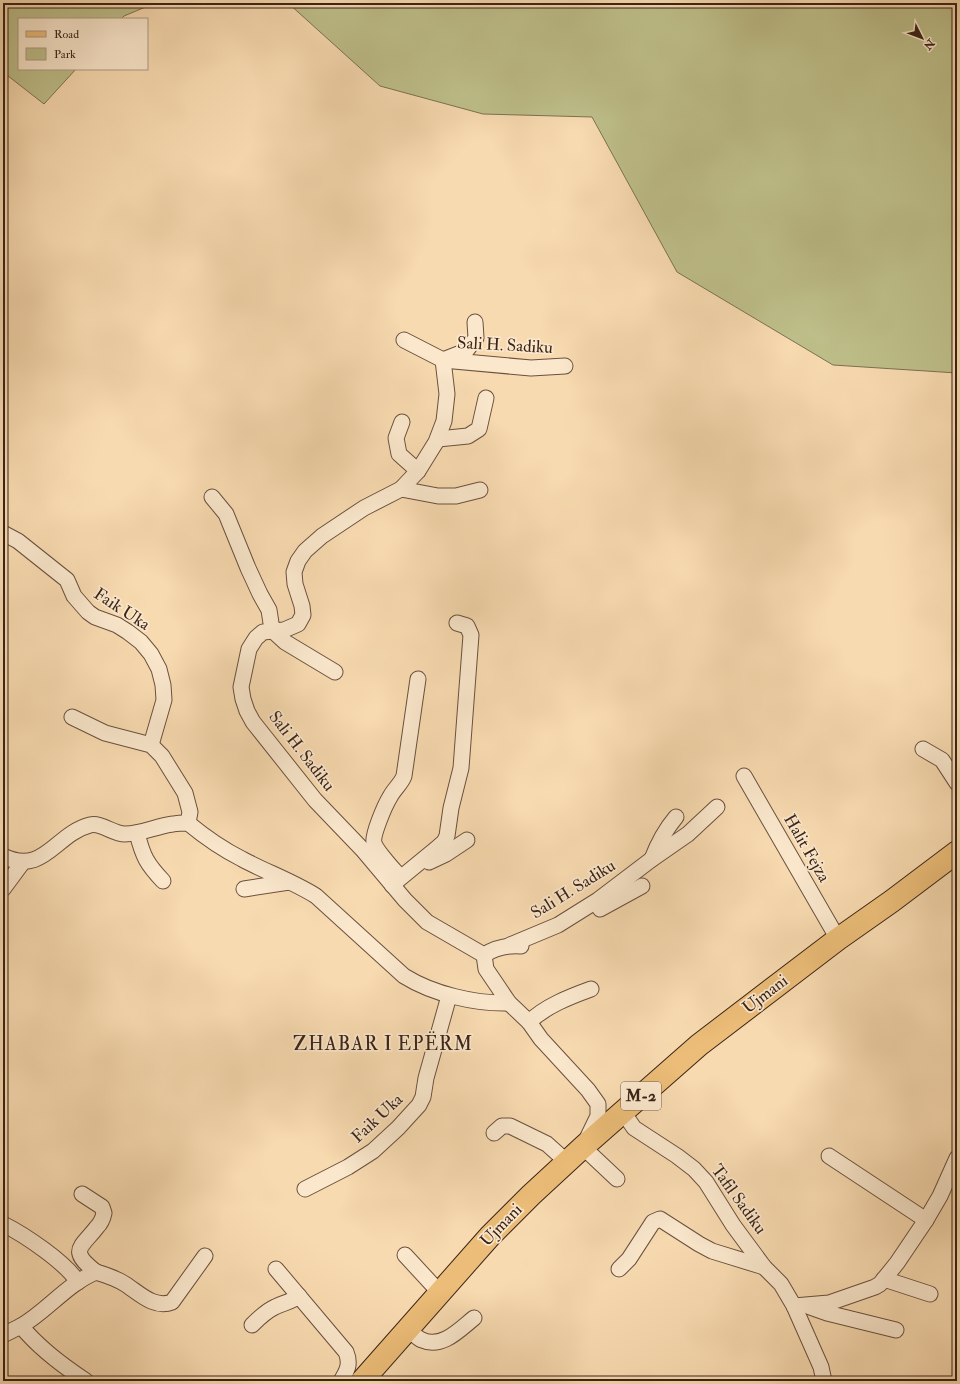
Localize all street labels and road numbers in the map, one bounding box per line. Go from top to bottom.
street label: Sali H. Sadiku [457,332,554,358]
street label: Faik Uka [90,583,155,635]
street label: Sali H. Sadiku [264,707,340,795]
street label: Halit Fejza [779,810,835,887]
street label: Sali H. Sadiku [527,855,619,923]
street label: Ujmani [738,970,792,1018]
road number: M-2 [621,1082,661,1110]
street label: Faik Uka [347,1088,408,1147]
street label: Tafil Sadiku [707,1160,771,1238]
street label: Ujmani [476,1199,527,1251]

